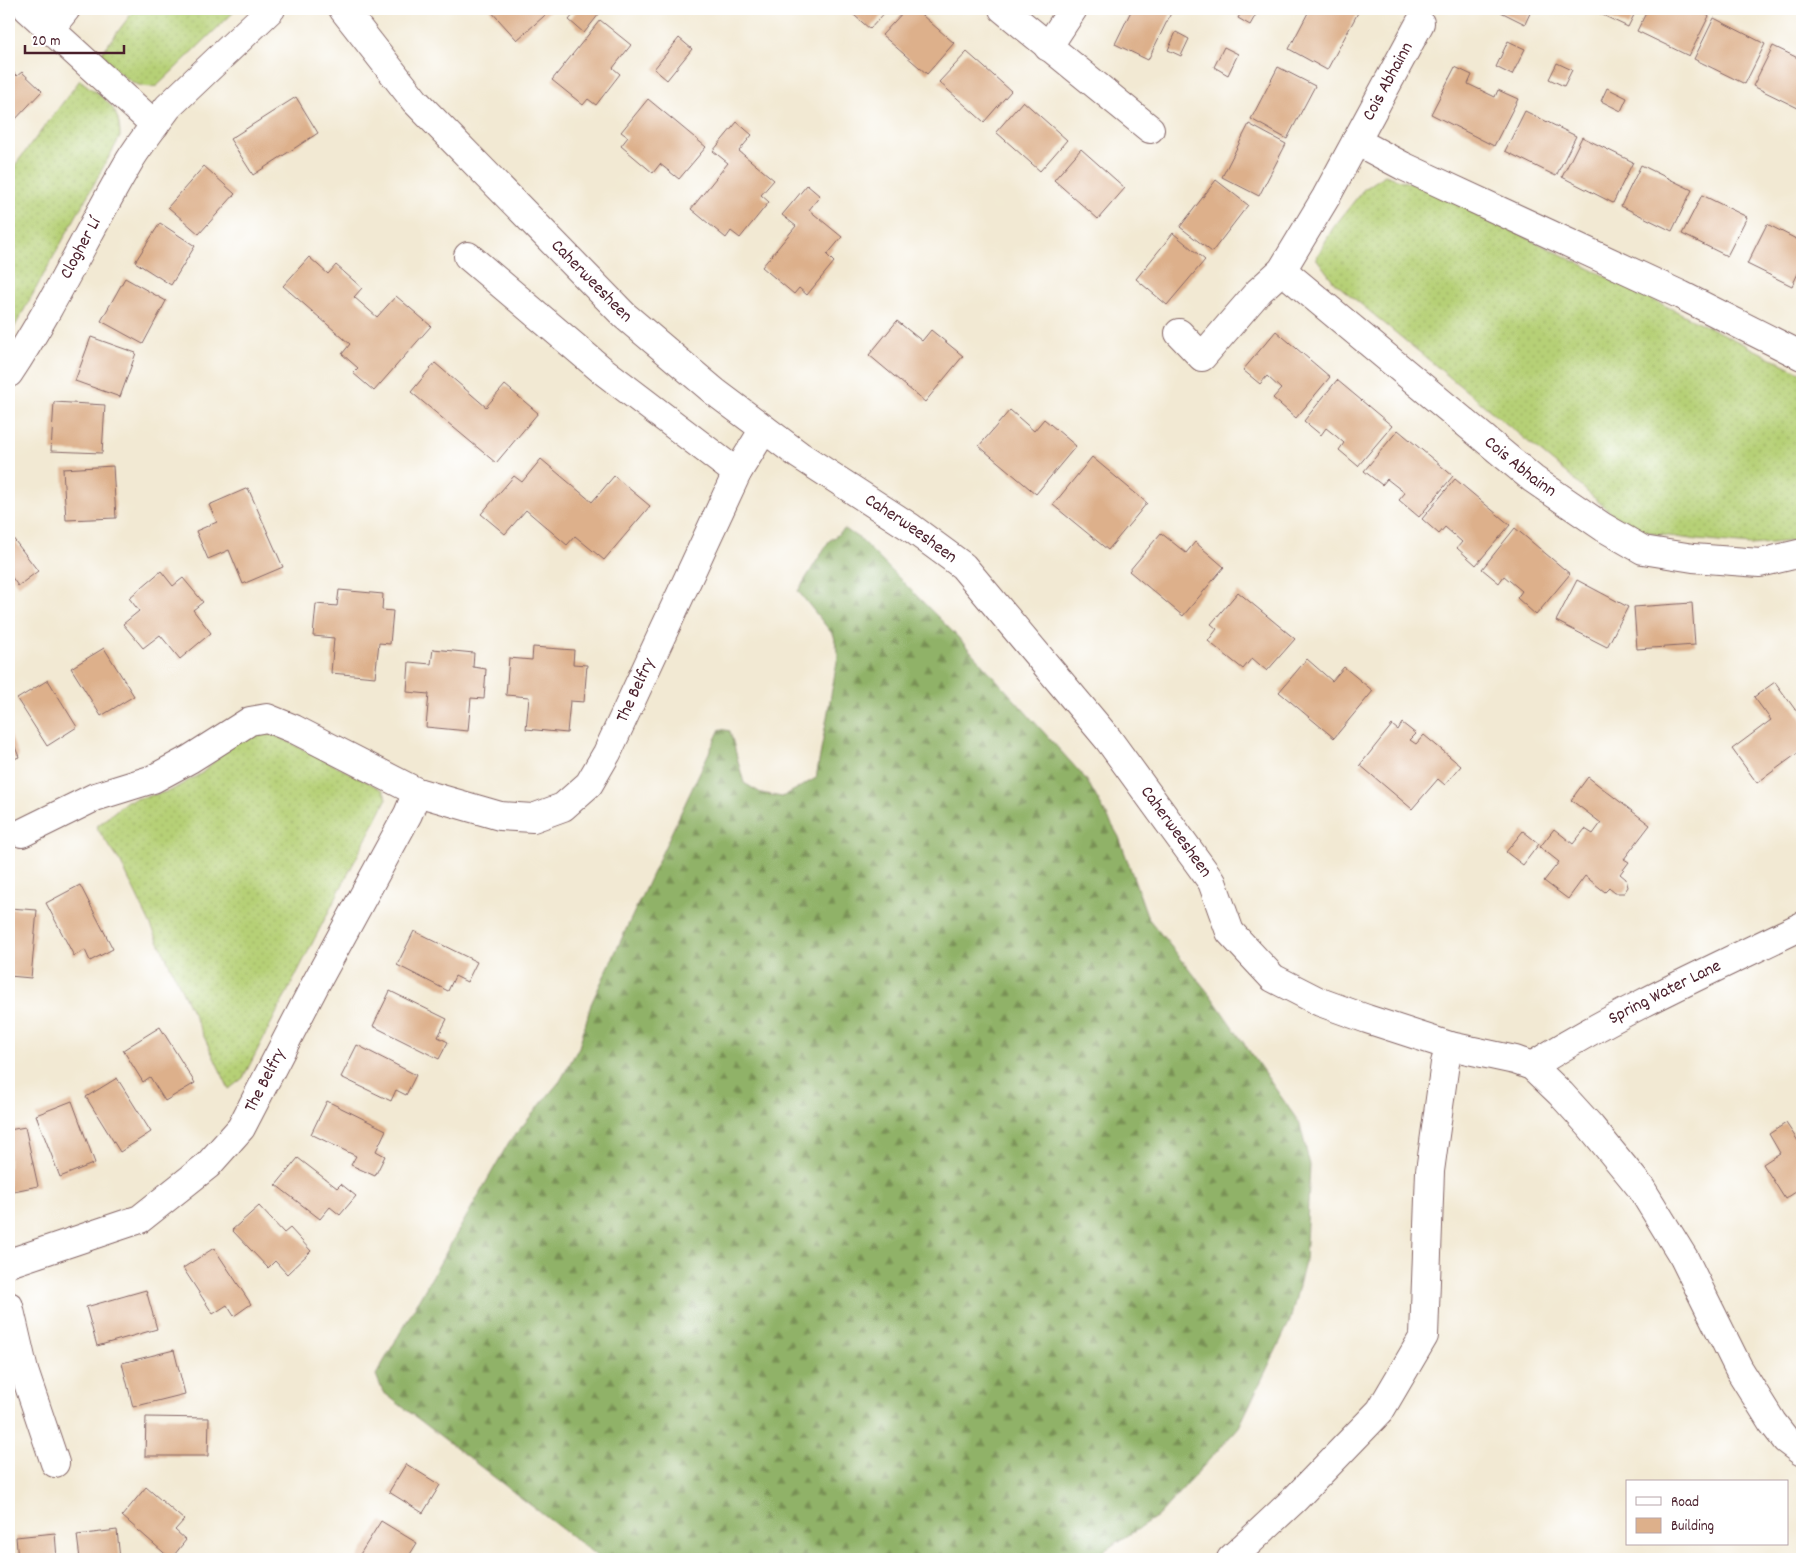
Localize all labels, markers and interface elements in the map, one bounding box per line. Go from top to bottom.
scale bar [25,22,124,54]
text: 20 m [32,31,60,53]
street label: Cois Abhainn [1357,38,1420,125]
street label: Clogher Lí [54,212,109,284]
street label: Caherweesheen [545,234,637,329]
street label: Cois Abhainn [1478,431,1561,504]
street label: Caherweesheen [859,488,962,570]
street label: The Belfry [610,653,662,727]
street label: Caherweesheen [1134,781,1217,883]
street label: Spring Water Lane [1604,954,1726,1031]
street label: The Belfry [239,1044,293,1117]
legend [1626,1480,1788,1546]
text: Road [1671,1492,1699,1514]
text: Building [1671,1516,1714,1538]

